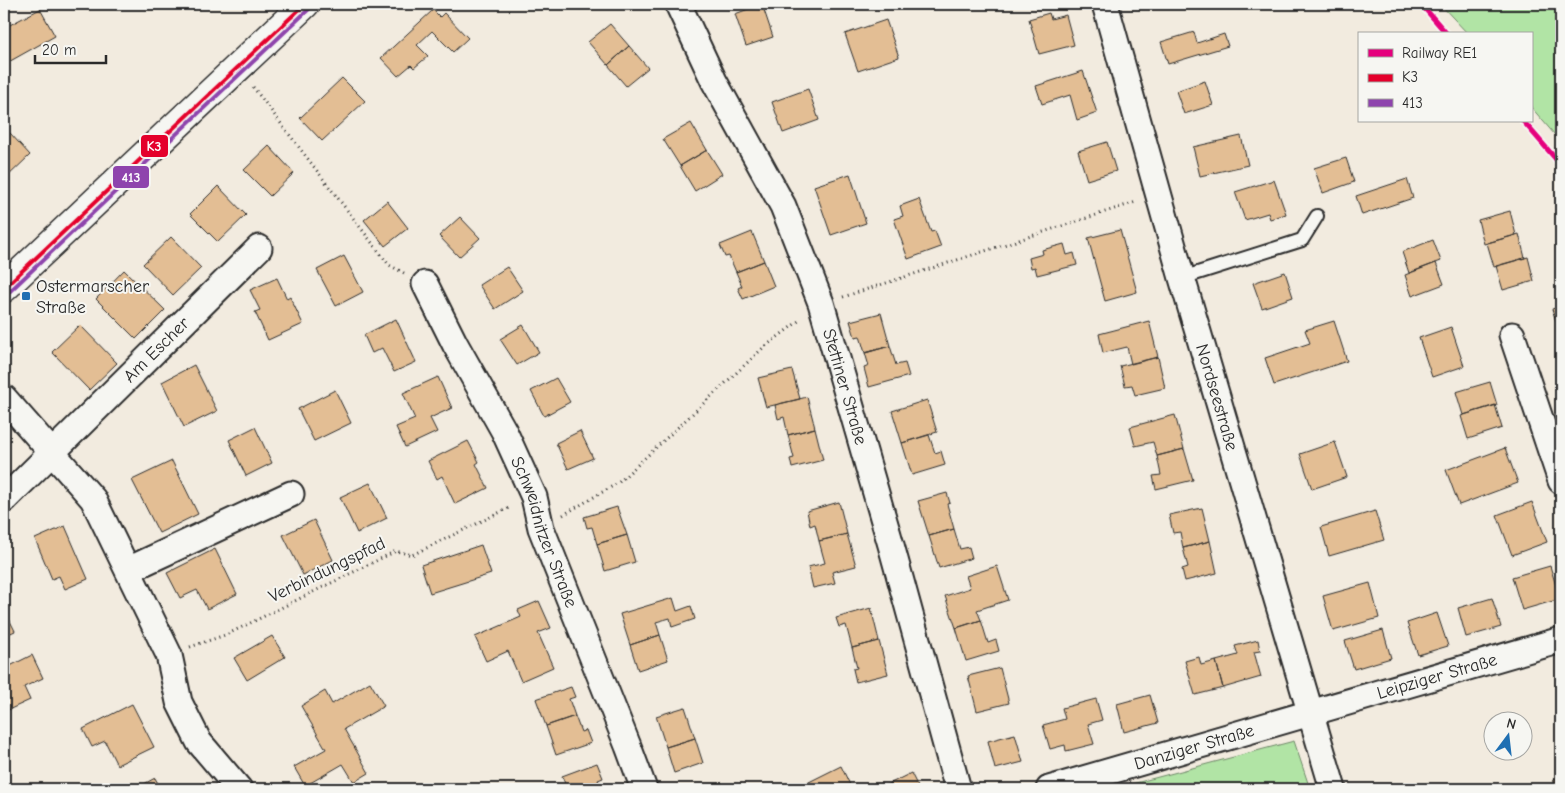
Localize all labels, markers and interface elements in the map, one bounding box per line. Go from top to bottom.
scale bar [35,32,106,64]
legend [1358,32,1532,122]
text: 20 m [42,41,76,59]
text: Railway RE1 [1402,44,1477,62]
text: K3 [1402,68,1418,86]
text: 413 [1402,94,1423,112]
line badge: K3 [140,134,169,158]
text: K3 [147,138,161,155]
line badge: 413 [112,165,150,189]
text: 413 [122,169,141,186]
place label: Ostermarscher Straße [36,276,150,318]
marker: Ostermarscher Straße [20,290,32,302]
street label: Am Escher [119,312,194,387]
street label: Stettiner Straße [818,326,872,447]
street label: Nordseestraße [1192,341,1243,453]
street label: Schweidnitzer Straße [506,453,582,611]
street label: Verbindungspfad [265,533,389,607]
street label: Leipziger Straße [1374,649,1499,704]
north arrow [1482,710,1532,760]
text: N [1505,715,1518,733]
street label: Danziger Straße [1132,719,1256,774]

